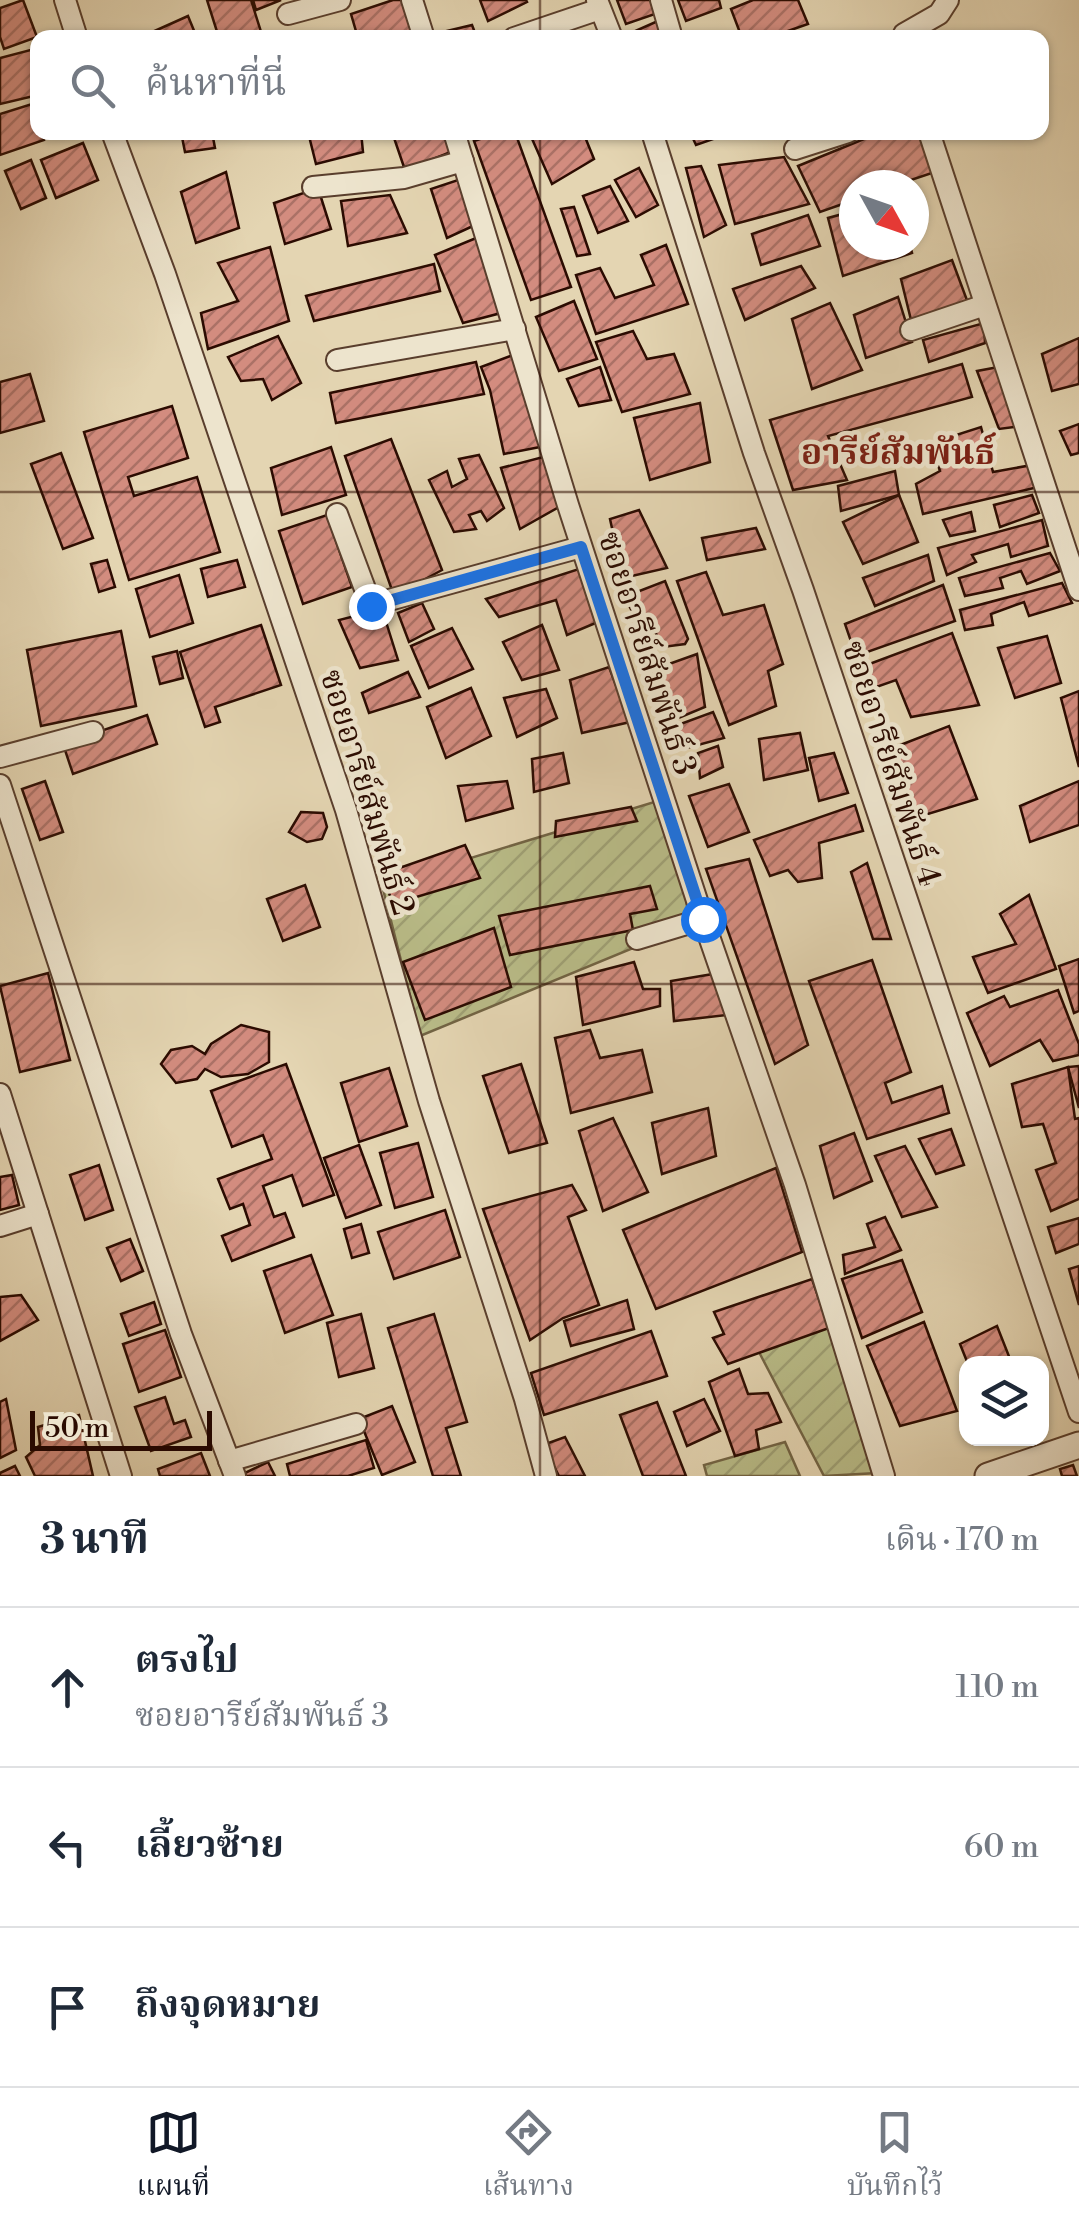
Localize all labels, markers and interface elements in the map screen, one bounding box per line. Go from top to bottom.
search box [30,30,1049,140]
icon: search [65,58,120,113]
text: ค้นหาที่นี่ [145,60,286,107]
north arrow [839,170,929,260]
district label: อารีย์สัมพันธ์ [801,432,996,475]
street label: ซอยอารีย์สัมพันธ์ 3 [589,526,705,780]
route end [349,584,395,630]
street label: ซอยอารีย์สัมพันธ์ 4 [833,636,949,891]
street label: ซอยอารีย์สัมพันธ์ 2 [311,665,423,920]
route start [681,897,727,943]
map controls [959,1356,1049,1446]
button: layers [959,1356,1049,1446]
scale bar [30,1406,212,1450]
text: 50 m [45,1411,109,1446]
text: 3 นาที [40,1514,149,1567]
text: เดิน · 170 m [885,1520,1039,1560]
text: ตรงไป [135,1637,239,1684]
icon: ahead [40,1660,95,1715]
text: 110 m [956,1667,1039,1707]
text: ซอยอารีย์สัมพันธ์ 3 [135,1696,389,1736]
icon: left [40,1820,95,1875]
text: เลี้ยวซ้าย [135,1822,284,1869]
text: 60 m [964,1827,1039,1867]
icon: arrive [40,1980,95,2035]
text: ถึงจุดหมาย [135,1982,320,2029]
tab: แผนที่ [137,2105,210,2210]
tab: เส้นทาง [483,2105,574,2210]
tab: บันทึกไว้ [847,2105,942,2210]

